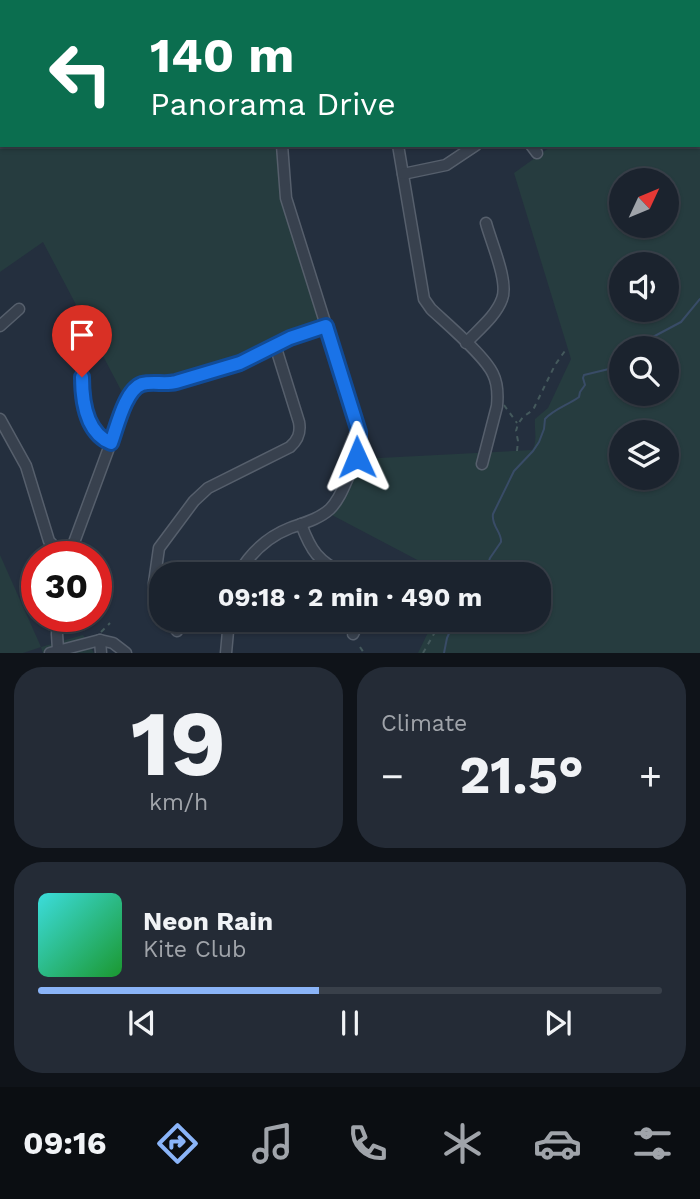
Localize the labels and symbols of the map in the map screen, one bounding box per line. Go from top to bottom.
north arrow [609,168,679,238]
pin [52,305,112,377]
position arrow [320,420,394,494]
speed limit sign: 30 [21,541,112,632]

